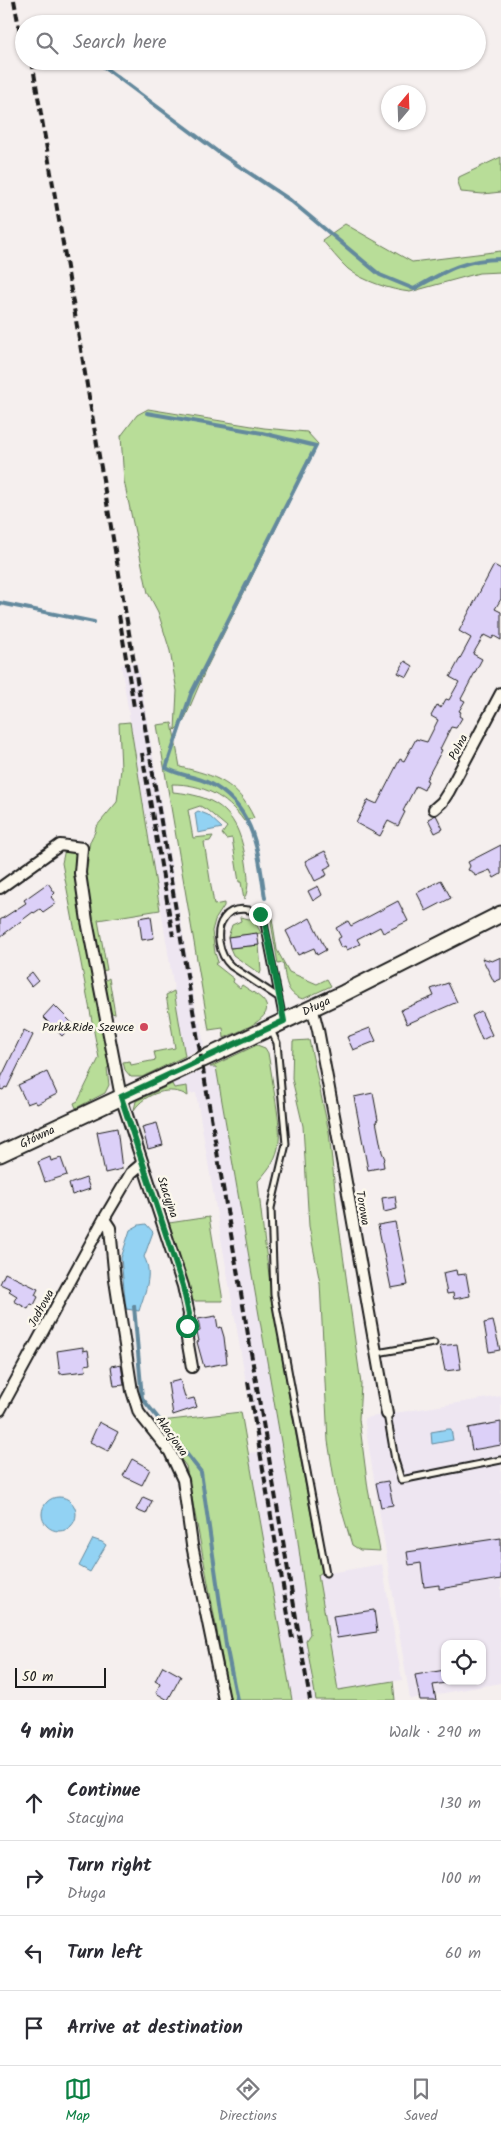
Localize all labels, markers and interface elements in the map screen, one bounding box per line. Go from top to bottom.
search box [15,15,486,70]
text: Search here [73,28,167,58]
icon: search [33,29,61,57]
north arrow [381,85,426,130]
street label: Polna [444,731,473,764]
route end [249,903,272,926]
street label: Długa [299,992,334,1021]
place label: Park&Ride Szewce [42,1018,135,1037]
marker: Park&Ride Szewce [138,1021,150,1033]
street label: Główna [16,1120,59,1154]
street label: Stacyjna [152,1174,184,1221]
street label: Torowa [350,1189,375,1227]
street label: Jodłowa [23,1286,60,1331]
route start [176,1315,199,1338]
street label: Akacjowa [151,1412,193,1461]
map controls [441,1640,486,1685]
button: locate [441,1640,486,1685]
scale bar [15,1665,106,1688]
text: 50 m [22,1666,53,1688]
text: 4 min [20,1716,74,1749]
text: Walk · 290 m [389,1720,481,1745]
text: Continue [67,1776,140,1806]
icon: ahead [20,1789,48,1817]
text: 130 m [440,1791,481,1816]
text: Stacyjna [67,1806,124,1831]
text: Turn right [67,1851,152,1881]
icon: right [20,1864,48,1892]
text: 100 m [441,1866,481,1891]
text: Długa [67,1881,106,1906]
text: Turn left [67,1938,142,1968]
icon: left [20,1939,48,1967]
text: 60 m [445,1941,481,1966]
text: Arrive at destination [67,2013,243,2043]
icon: arrive [20,2014,48,2042]
tab: Map [64,2075,92,2127]
tab: Directions [219,2075,277,2127]
tab: Saved [404,2075,437,2127]

